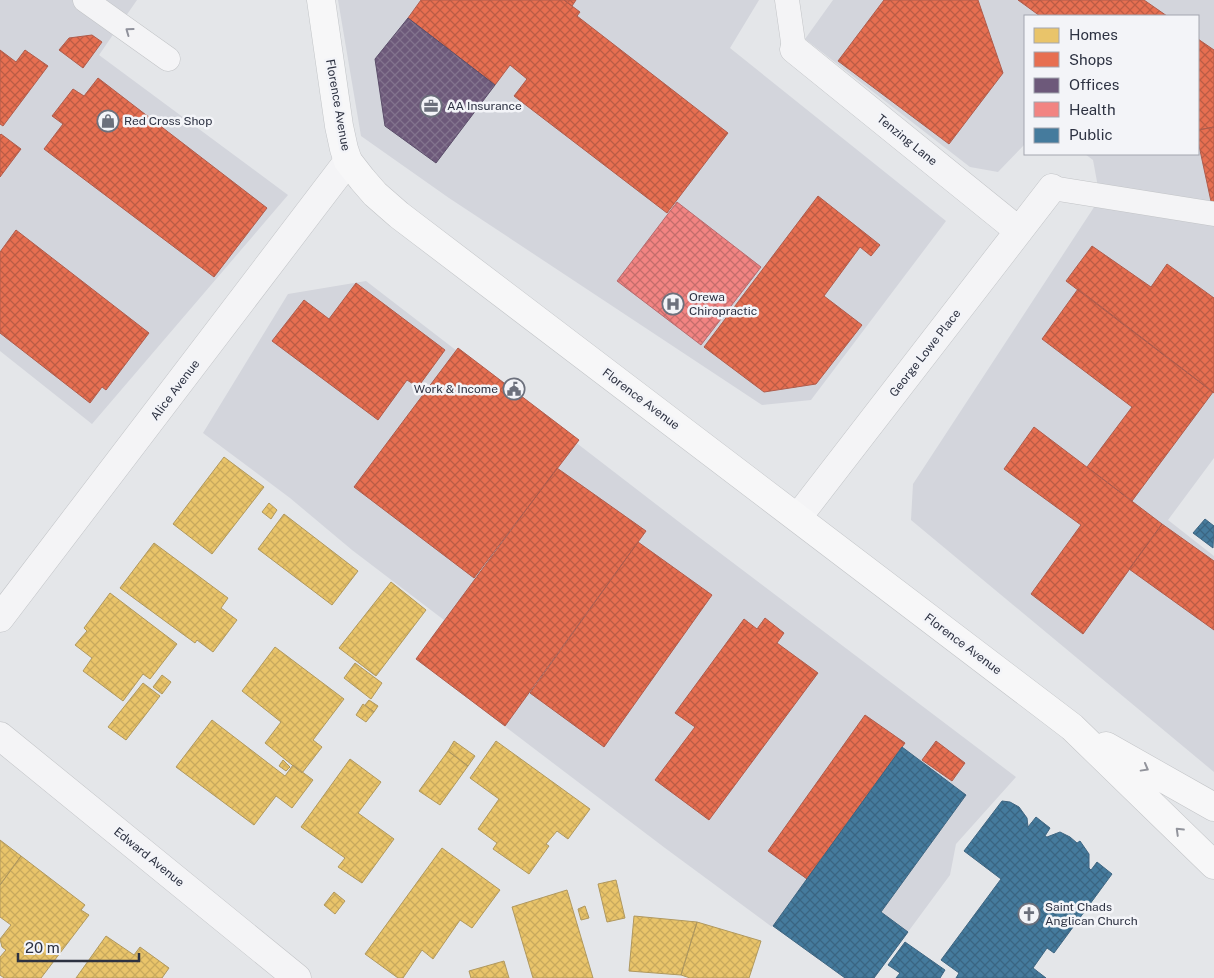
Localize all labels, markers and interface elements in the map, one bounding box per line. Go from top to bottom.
legend [1024,15,1199,155]
text: Homes [1069,26,1118,43]
one-way arrow [125,28,135,37]
text: Shops [1069,51,1113,68]
street label: Florence Avenue [323,58,353,152]
text: Offices [1069,76,1119,93]
office icon: AA Insurance [419,94,443,118]
place label: AA Insurance [447,99,522,113]
text: Health [1069,101,1116,118]
shop icon: Red Cross Shop [96,109,120,133]
street label: Tenzing Lane [874,112,940,169]
place label: Red Cross Shop [124,114,212,128]
text: Public [1069,126,1113,143]
place label: Orewa Chiropractic [689,290,757,318]
hospital icon: Orewa Chiropractic [661,292,685,316]
street label: George Lowe Place [886,306,964,400]
street label: Alice Avenue [148,357,202,423]
street label: Florence Avenue [600,365,682,433]
public building icon: Work & Income [502,377,526,401]
place label: Work & Income [414,382,498,396]
street label: Florence Avenue [922,610,1004,678]
one-way arrow [1140,762,1149,772]
street label: Edward Avenue [111,824,187,890]
one-way arrow [1176,828,1185,837]
place label: Saint Chads Anglican Church [1045,900,1138,928]
church icon: Saint Chads Anglican Church [1017,902,1041,926]
scale bar [18,930,139,962]
text: 20 m [25,939,60,956]

